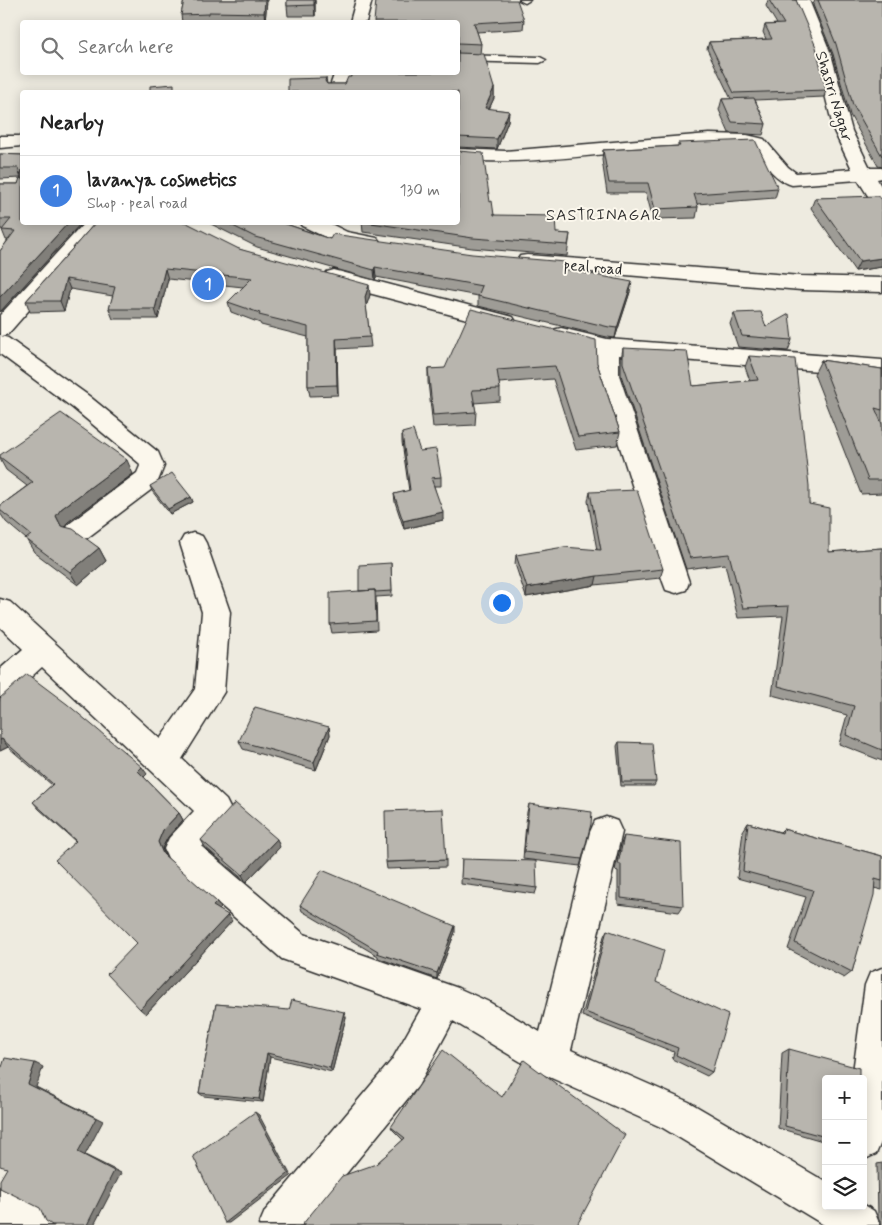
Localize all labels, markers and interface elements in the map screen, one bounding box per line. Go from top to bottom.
search box [20,20,460,75]
icon: search [38,34,66,62]
text: Search here [78,35,174,60]
street label: Shastri Nagar [809,49,857,145]
text: Nearby [40,109,104,137]
text: lavanya cosmetics [87,168,237,193]
text: 1 [52,180,60,201]
text: 130 m [399,180,440,201]
text: Shop · peal road [87,193,187,214]
district label: SASTRINAGAR [546,205,662,226]
street label: peal road [563,254,623,281]
pin: 1 [192,265,224,303]
your location [489,590,515,616]
map controls [822,1075,867,1210]
button: + [822,1075,867,1120]
button: − [822,1120,867,1165]
button: layers [822,1165,867,1210]

